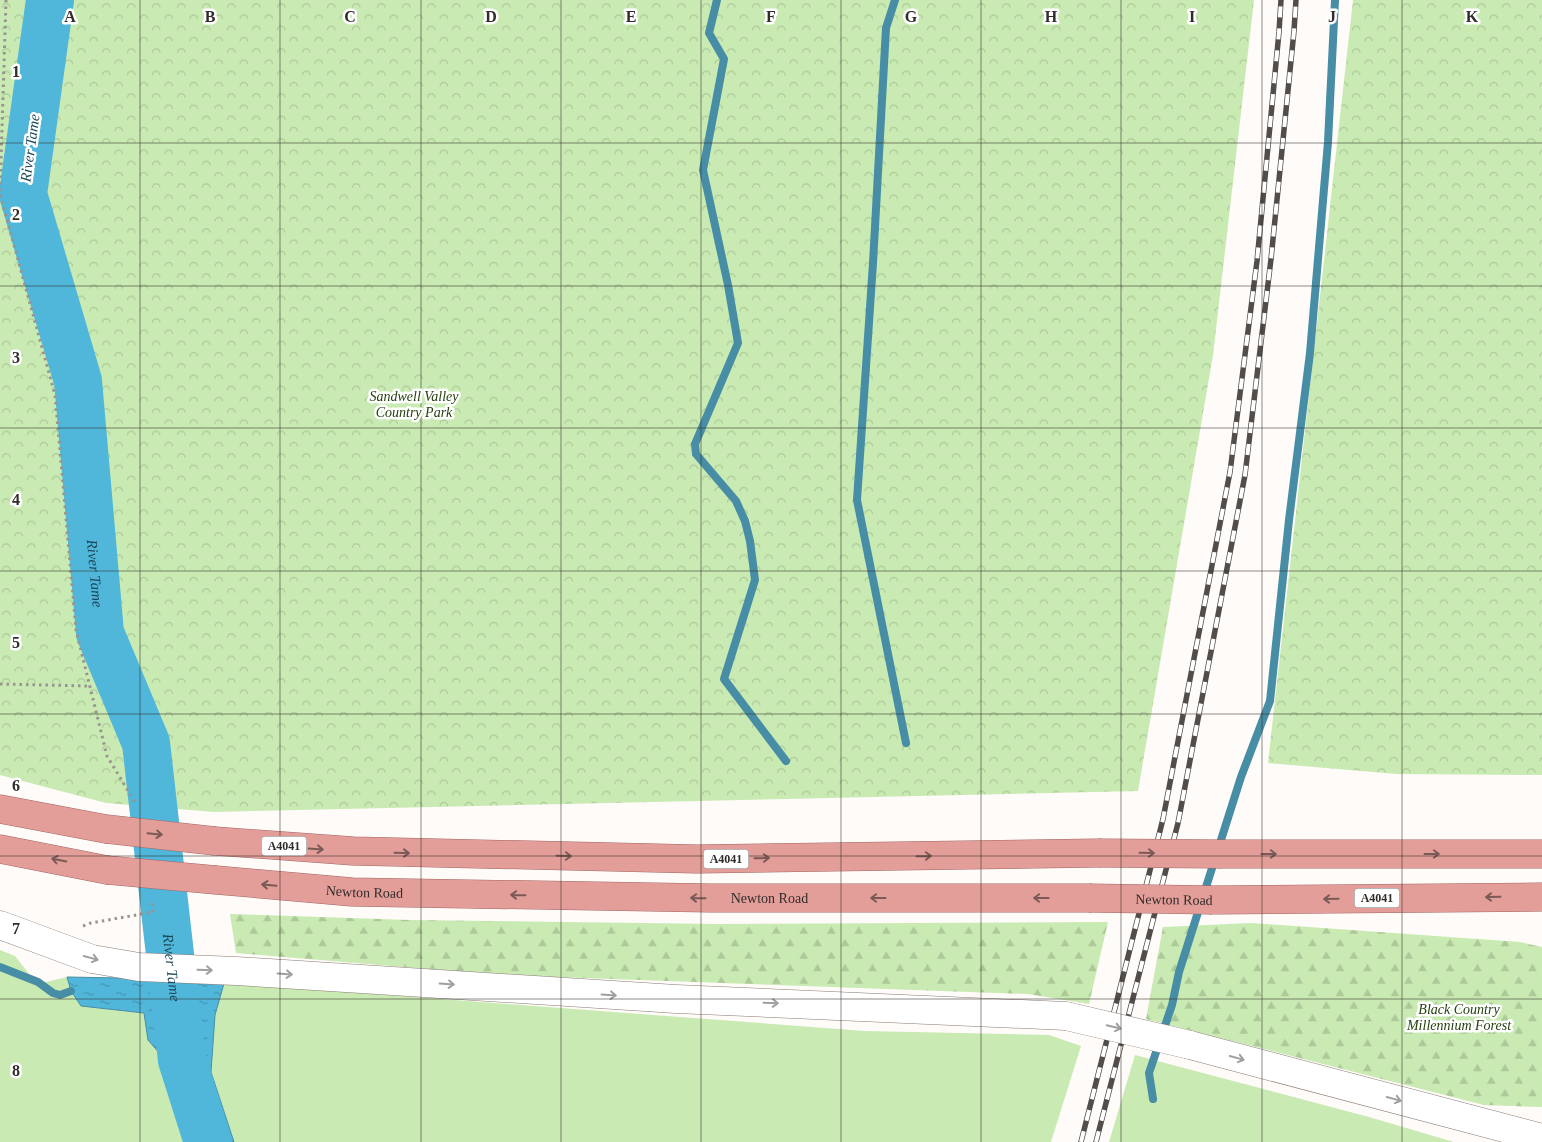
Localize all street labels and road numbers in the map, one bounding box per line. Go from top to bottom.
road number: A4041 [262,836,306,856]
road number: A4041 [704,850,748,869]
street label: Newton Road [325,883,403,901]
road number: A4041 [1354,888,1400,908]
street label: Newton Road [731,891,808,906]
street label: Newton Road [1135,892,1213,908]

